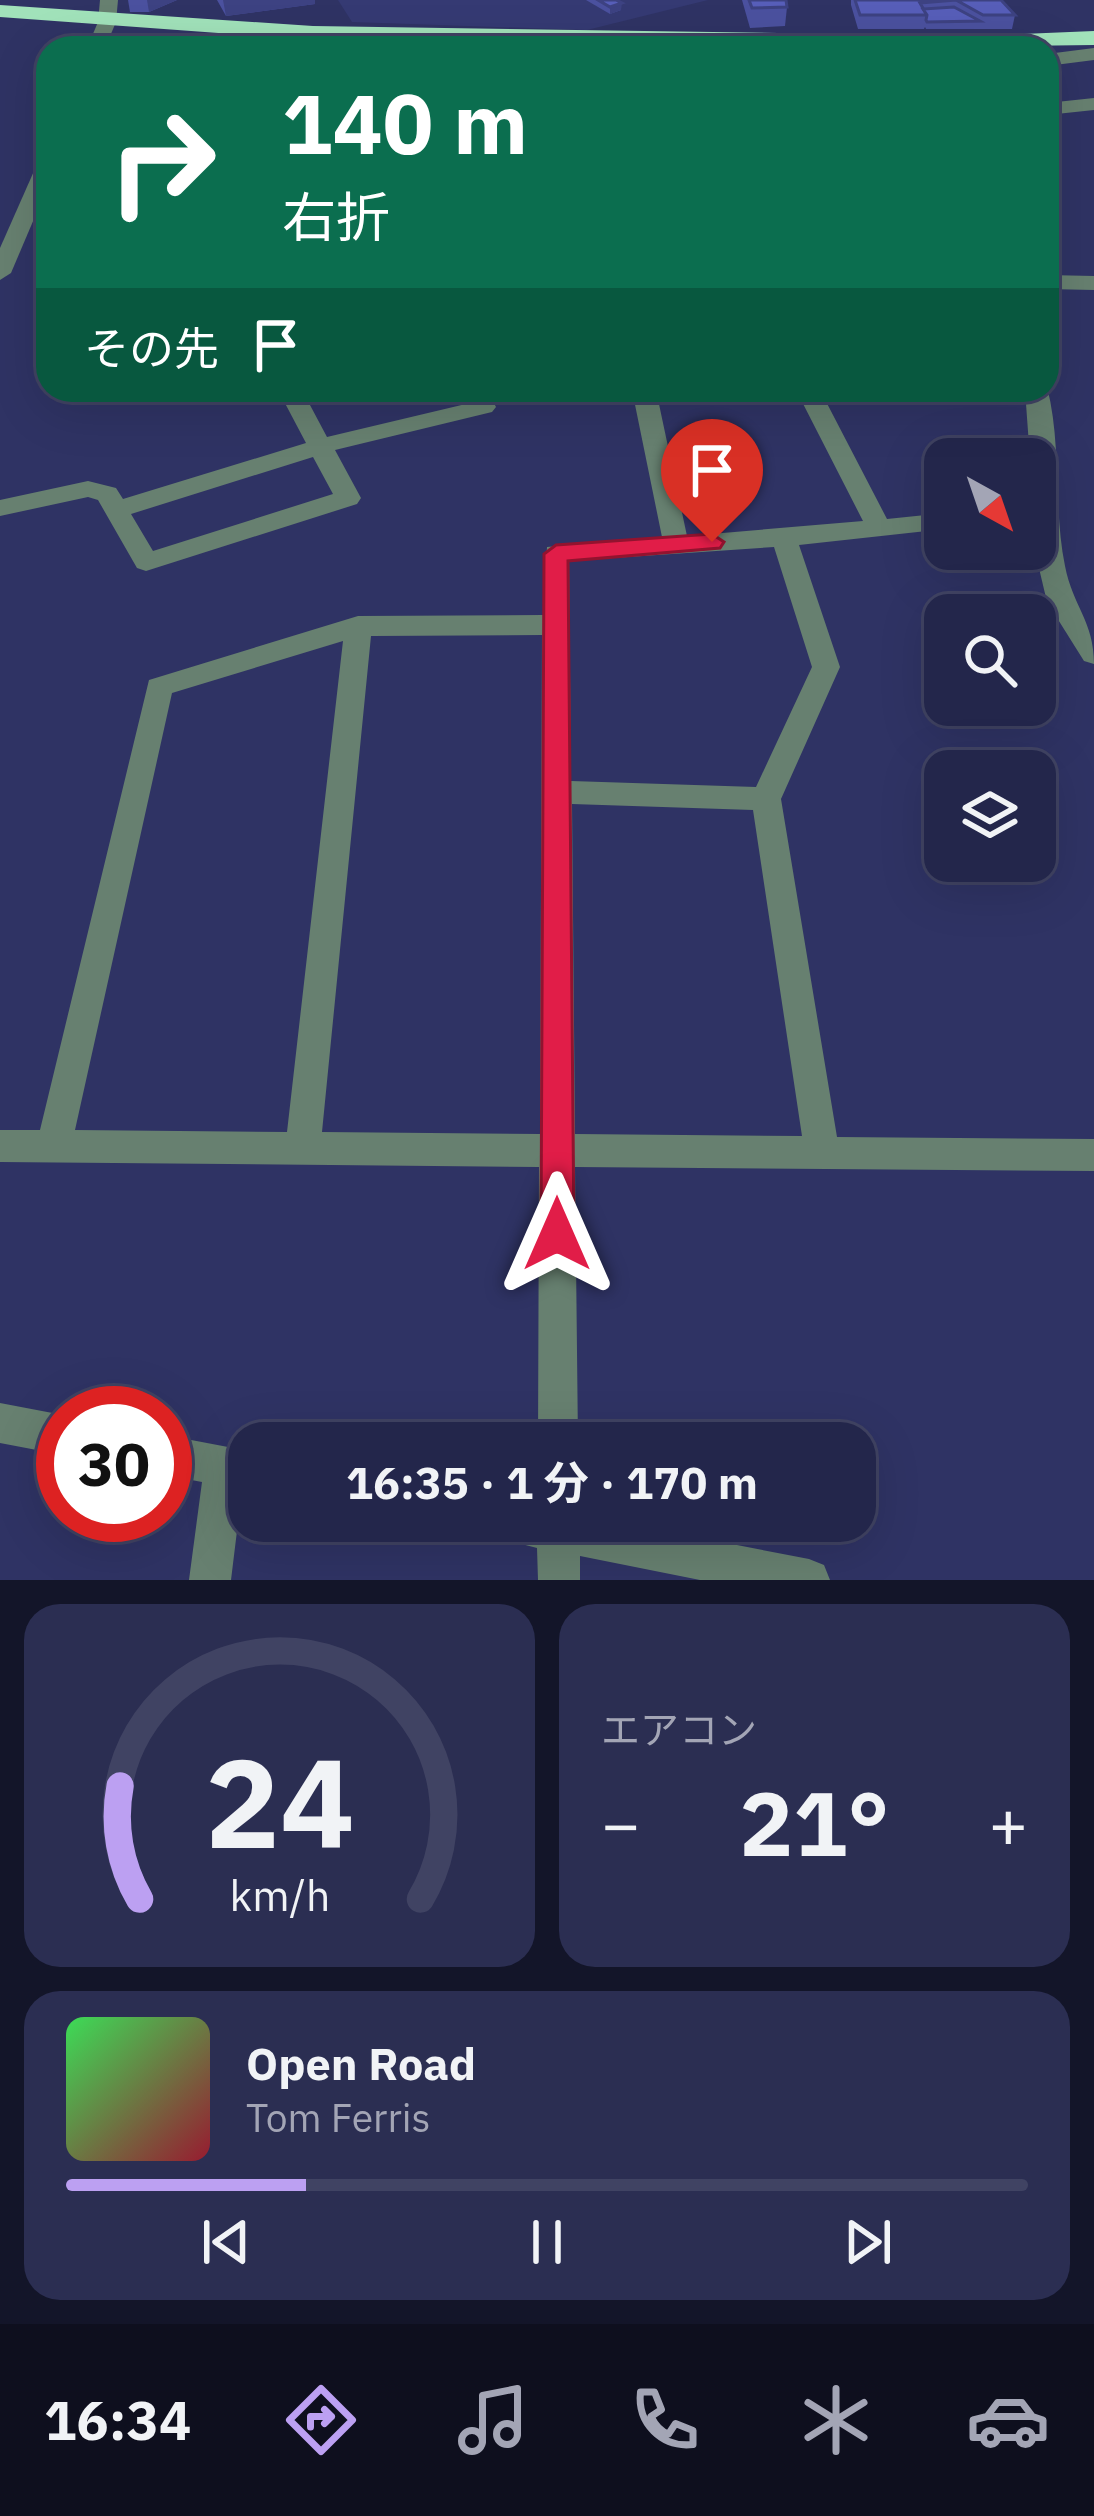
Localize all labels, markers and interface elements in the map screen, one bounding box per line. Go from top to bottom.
text: 140 m [282,68,528,177]
icon: right [84,84,240,240]
text: 右折 [282,182,390,252]
icon: arrive [243,312,309,378]
text: その先 [84,319,219,377]
pin [661,419,763,542]
icon: arrive [679,437,745,503]
north arrow [924,438,1056,570]
map controls [924,438,1056,882]
button: search [924,594,1056,726]
button: layers [924,750,1056,882]
position arrow [494,1171,620,1297]
speed limit sign: 30 [36,1386,192,1542]
text: 16:35 · 1 分 · 170 m [346,1453,758,1511]
text: エアコン [601,1704,757,1755]
text: 24 [205,1720,354,1882]
text: 21° [739,1764,890,1881]
text: − [601,1780,641,1866]
text: + [988,1780,1028,1866]
text: km/h [229,1866,330,1922]
text: Open Road [246,2034,476,2092]
text: Tom Ferris [246,2092,430,2143]
icon: previous [193,2209,259,2275]
icon: pause [514,2209,580,2275]
icon: next [835,2209,901,2275]
icon: directions [279,2378,363,2462]
icon: music [451,2378,535,2462]
icon: phone [623,2378,707,2462]
icon: climate [794,2378,878,2462]
icon: car [966,2378,1050,2462]
text: 16:34 [44,2385,191,2455]

